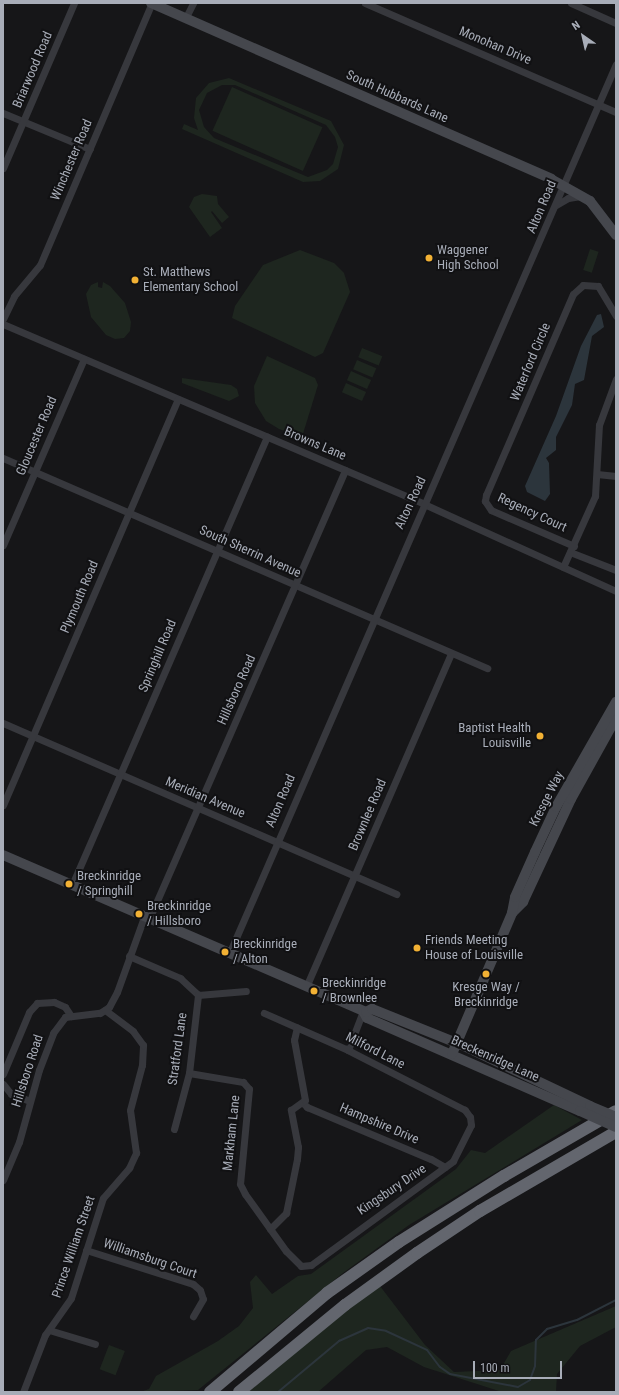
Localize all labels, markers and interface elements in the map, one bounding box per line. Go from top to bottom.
north arrow [563,16,603,56]
text: N [570,18,582,33]
street label: Monohan Drive [457,24,533,68]
street label: Briarwood Road [10,30,56,110]
street label: South Hubbards Lane [344,67,450,127]
street label: Winchester Road [48,117,96,203]
street label: Alton Road [524,178,560,236]
place label: Waggener High School [437,243,499,274]
marker: Waggener High School [424,253,434,263]
place label: St. Matthews Elementary School [143,265,238,296]
marker: St. Matthews Elementary School [130,275,140,285]
street label: Waterford Circle [508,321,554,403]
street label: Gloucester Road [13,394,61,478]
street label: Browns Lane [282,424,348,464]
street label: Alton Road [392,474,430,532]
street label: Regency Court [495,490,569,536]
street label: South Sherrin Avenue [197,523,303,581]
street label: Plymouth Road [58,558,102,636]
street label: Springhill Road [136,617,180,695]
street label: Hillsboro Road [215,652,259,728]
place label: Baptist Health Louisville [458,721,531,752]
marker: Baptist Health Louisville [534,730,546,742]
street label: Kresge Way [527,769,567,829]
street label: Alton Road [263,772,299,830]
street label: Meridian Avenue [163,774,247,822]
street label: Brownlee Road [346,777,390,853]
place label: Breckinridge / Springhill [77,869,141,900]
marker: Breckinridge / Springhill [64,879,74,889]
place label: Breckinridge / Hillsboro [147,899,211,930]
marker: Breckinridge / Hillsboro [134,909,144,919]
place label: Friends Meeting House of Louisville [425,933,523,964]
place label: Breckinridge / Alton [233,937,297,968]
marker: Friends Meeting House of Louisville [412,943,422,953]
marker: Breckinridge / Alton [220,947,230,957]
marker: Kresge Way / Breckinridge [481,969,491,979]
place label: Breckinridge / Brownlee [322,976,386,1007]
place label: Kresge Way / Breckinridge [452,980,520,1011]
marker: Breckinridge / Brownlee [309,986,319,996]
street label: Stratford Lane [165,1012,191,1086]
street label: Milford Lane [343,1029,407,1073]
street label: Hillsboro Road [9,1033,47,1109]
street label: Breckenridge Lane [449,1033,541,1085]
street label: Markham Lane [220,1094,244,1172]
street label: Hampshire Drive [337,1100,421,1148]
street label: Kingsbury Drive [355,1161,429,1219]
street label: Prince William Street [49,1194,99,1300]
street label: Williamsburg Court [101,1236,199,1282]
scale bar [475,1353,564,1379]
text: 100 m [480,1361,510,1375]

